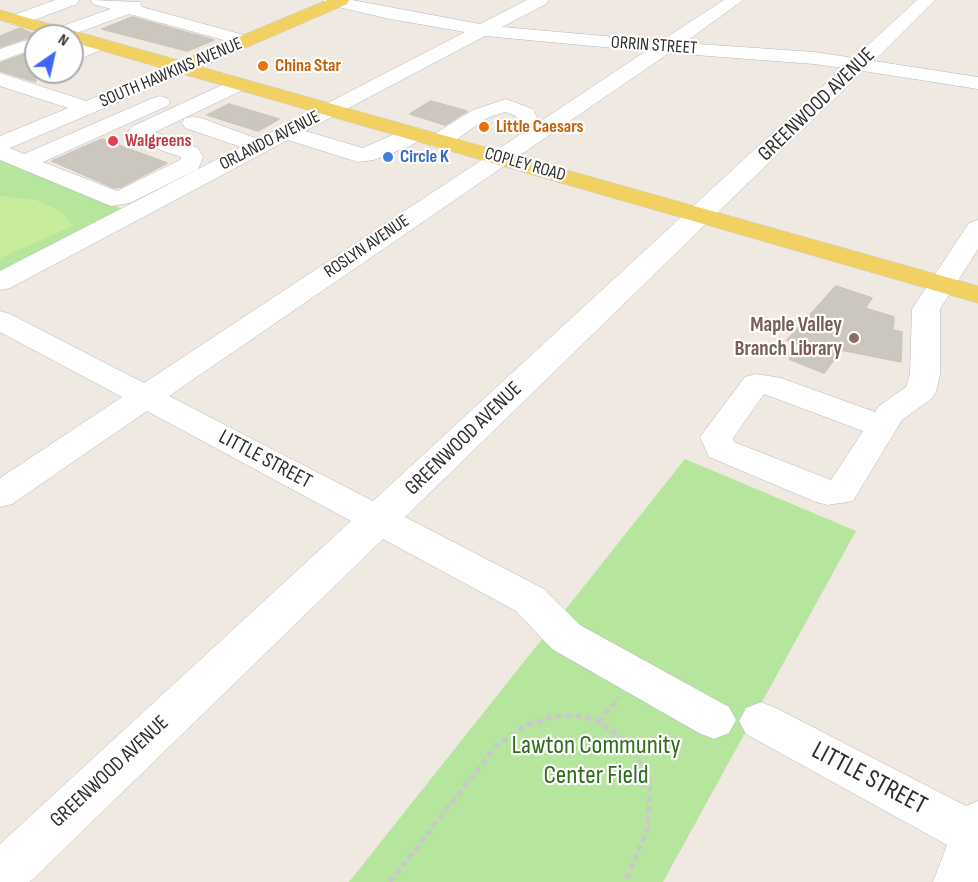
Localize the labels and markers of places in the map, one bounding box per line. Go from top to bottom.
place label: China Star [275,55,341,77]
marker: China Star [256,59,270,73]
place label: Little Caesars [496,116,583,138]
marker: Little Caesars [477,120,491,134]
place label: Walgreens [125,130,191,152]
marker: Walgreens [106,134,120,148]
place label: Circle K [400,146,449,168]
marker: Circle K [381,150,395,164]
place label: Maple Valley Branch Library [734,313,842,363]
marker: Maple Valley Branch Library [847,331,861,345]

